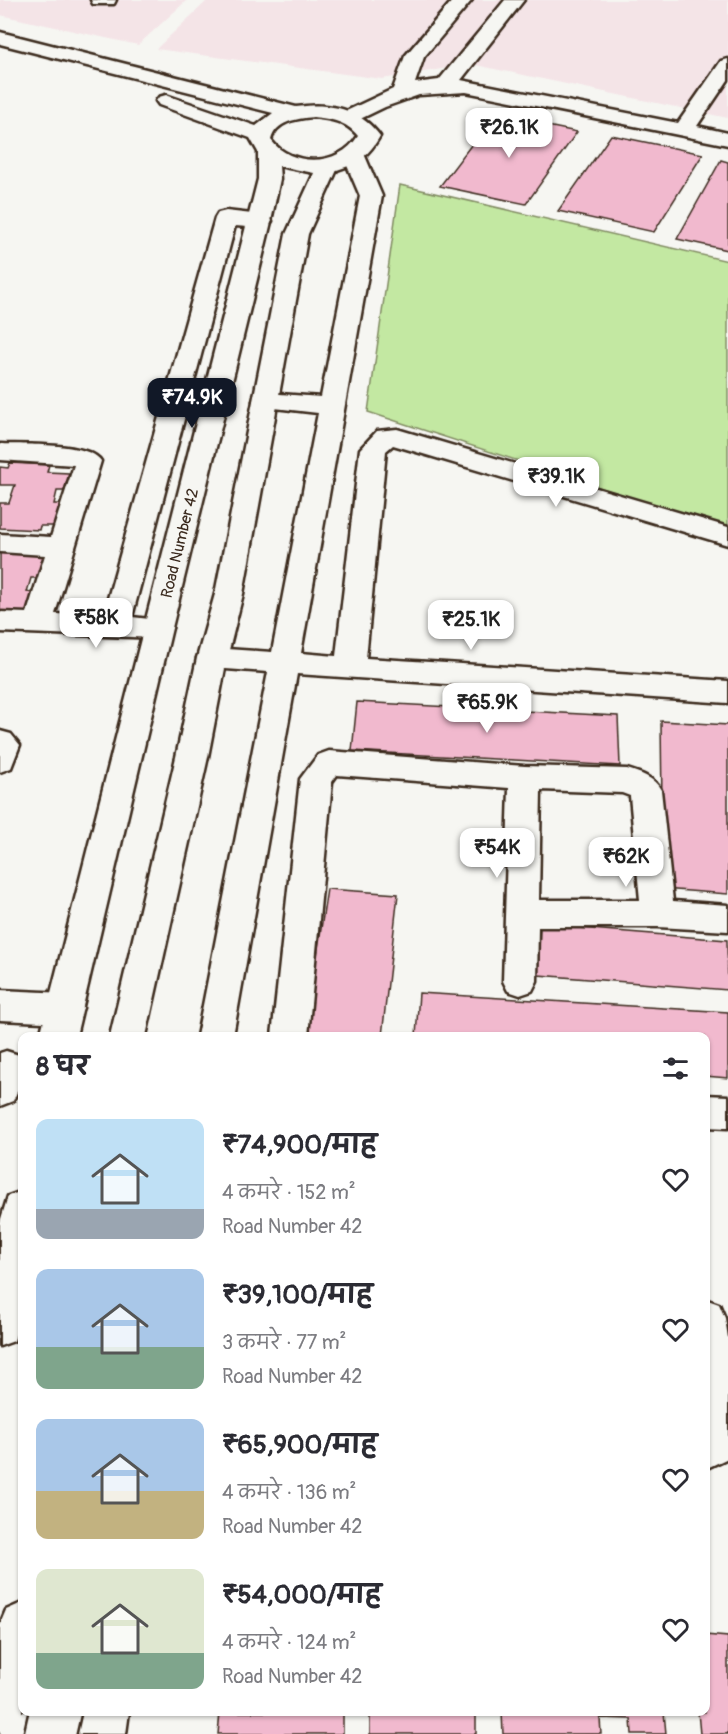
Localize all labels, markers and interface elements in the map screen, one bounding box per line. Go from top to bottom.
pin: ₹26.1K [460,108,558,159]
text: ₹26.1K [479,115,539,140]
pin: ₹74.9K [143,378,241,429]
text: ₹74.9K [162,385,222,410]
pin: ₹39.1K [507,457,605,508]
text: ₹39.1K [527,464,585,489]
street label: Road Number 42 [157,486,203,600]
pin: ₹58K [60,598,132,649]
pin: ₹25.1K [422,600,520,651]
text: ₹58K [74,605,118,630]
text: ₹25.1K [442,607,500,632]
pin: ₹65.9K [438,683,536,734]
text: ₹65.9K [456,690,518,715]
pin: ₹54K [461,828,533,879]
text: ₹54K [474,835,520,860]
pin: ₹62K [590,837,662,888]
text: ₹62K [603,844,649,869]
text: 8 घर [36,1051,89,1083]
icon: filters [659,1052,692,1085]
text: ₹74,900/माह [222,1129,377,1161]
icon: home [84,1143,156,1215]
icon: heart [659,1163,692,1196]
text: 4 कमरे · 152 m² [222,1180,355,1205]
text: Road Number 42 [222,1214,362,1239]
text: ₹39,100/माह [222,1279,373,1311]
icon: home [84,1293,156,1365]
icon: heart [659,1313,692,1346]
text: 3 कमरे · 77 m² [222,1330,346,1355]
text: Road Number 42 [222,1364,362,1389]
text: ₹65,900/माह [222,1429,377,1461]
icon: home [84,1443,156,1515]
icon: heart [659,1463,692,1496]
text: 4 कमरे · 136 m² [222,1480,356,1505]
text: Road Number 42 [222,1514,362,1539]
text: ₹54,000/माह [222,1579,382,1611]
icon: home [84,1593,156,1665]
icon: heart [659,1613,692,1646]
text: 4 कमरे · 124 m² [222,1630,356,1655]
text: Road Number 42 [222,1664,362,1689]

